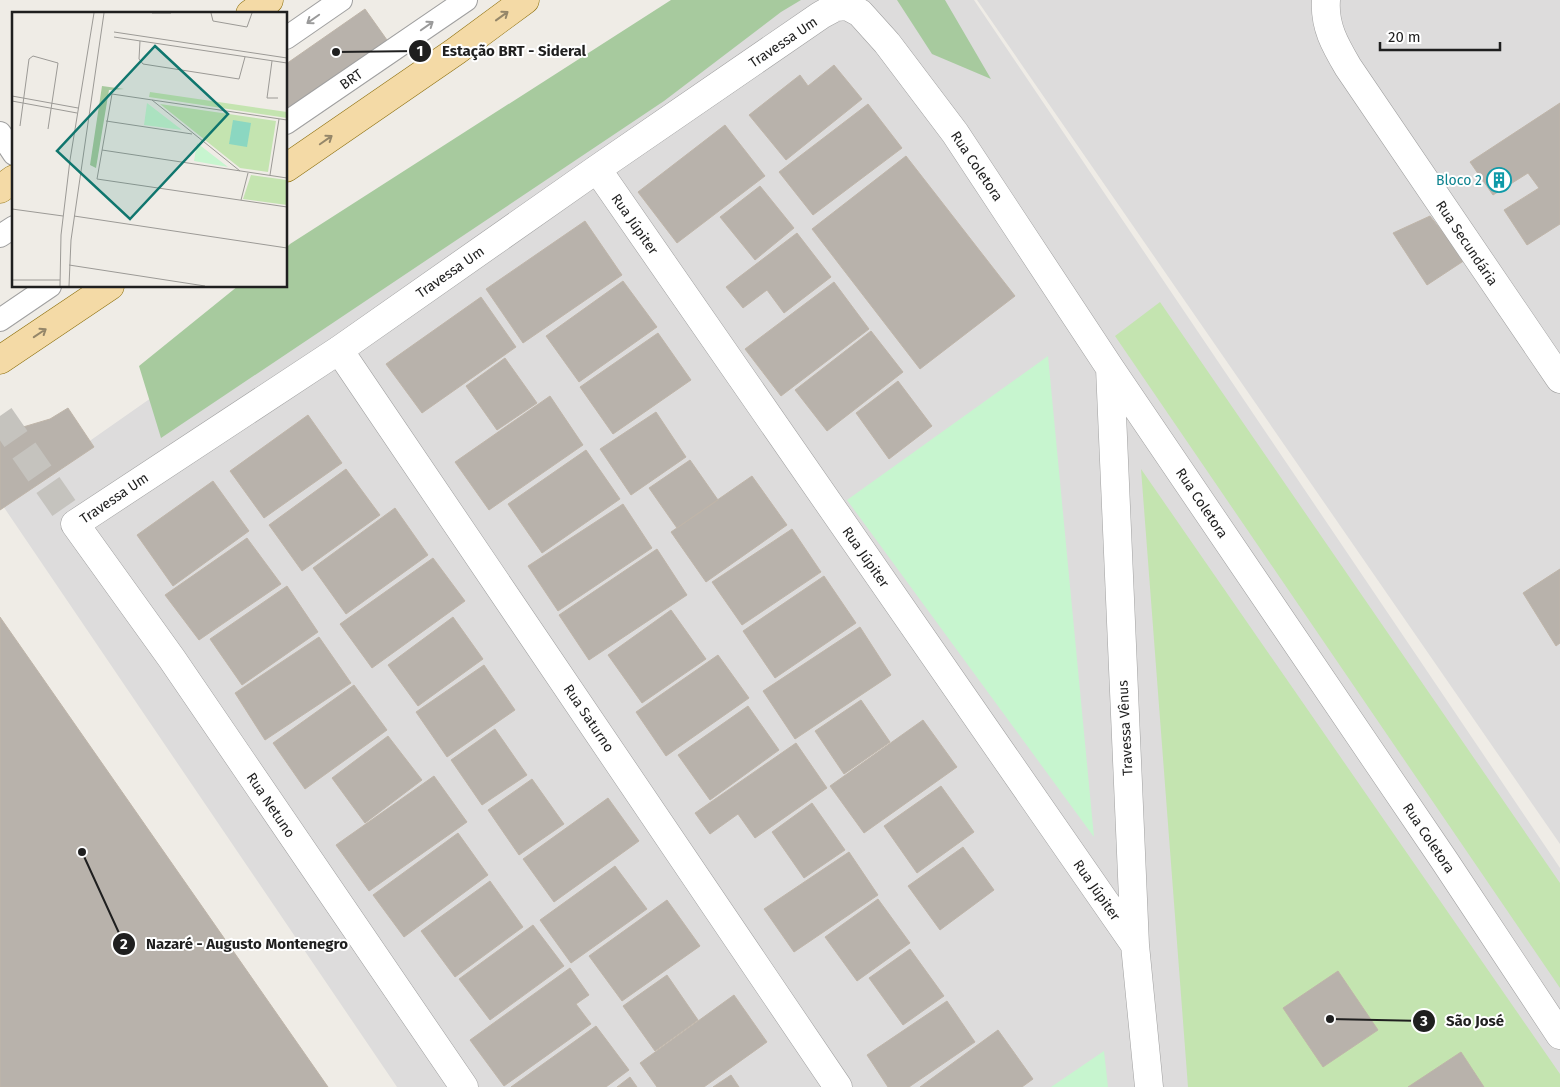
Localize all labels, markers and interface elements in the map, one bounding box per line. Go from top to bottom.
one-way arrow [495,11,508,22]
inset map [12,12,288,288]
street label: Travessa Um [746,13,821,72]
one-way arrow [307,14,321,24]
scale bar [1380,20,1500,52]
one-way arrow [420,21,434,31]
text: 20 m [1388,28,1421,46]
callout: Estação BRT - Sideral [407,36,596,66]
text: 1 [417,42,423,60]
text: Estação BRT - Sideral [442,42,587,61]
street label: BRT [337,65,367,93]
street label: Rua Coletora [947,128,1006,205]
one-way arrow [319,135,333,145]
building icon: Bloco 2 [1486,167,1512,193]
place label: Bloco 2 [1436,172,1482,189]
street label: Rua Júpiter [607,191,662,259]
street label: Rua Secundária [1432,197,1501,289]
street label: Travessa Um [413,243,488,302]
one-way arrow [33,328,47,338]
street label: Rua Coletora [1172,465,1231,542]
street label: Travessa Um [77,469,152,528]
street label: Rua Júpiter [838,524,893,592]
street label: Travessa Vênus [1114,679,1136,776]
street label: Rua Saturno [560,681,617,755]
street label: Rua Netuno [243,770,299,841]
street label: Rua Coletora [1399,800,1458,877]
street label: Rua Júpiter [1069,857,1124,925]
callout: Nazaré - Augusto Montenegro [111,929,358,959]
text: 2 [120,935,128,953]
text: Nazaré - Augusto Montenegro [146,935,348,953]
callout: São José [1411,1006,1514,1036]
text: 3 [1419,1012,1428,1030]
text: São José [1446,1012,1504,1030]

